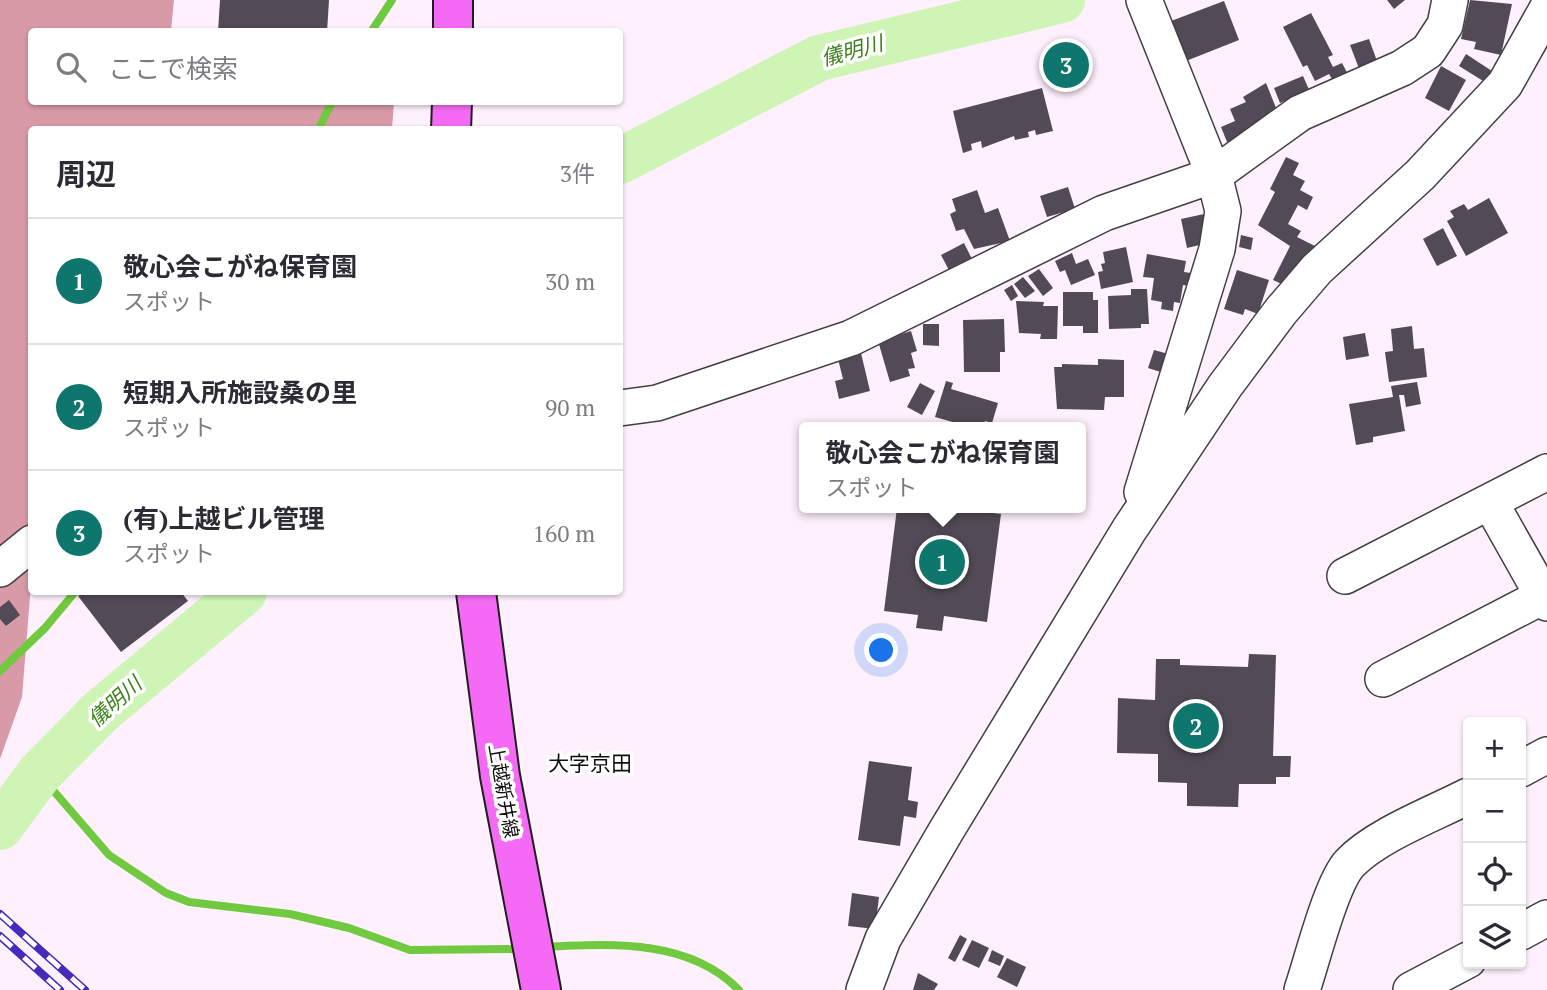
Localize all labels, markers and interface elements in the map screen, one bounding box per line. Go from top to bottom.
search box [28,28,623,105]
water label: 儀明川 [818,28,888,72]
pin: 3 [1043,39,1089,91]
icon: search [52,48,90,86]
text: ここで検索 [108,51,238,85]
text: 周辺 [56,154,116,194]
text: 3件 [560,158,595,189]
text: 敬心会こがね保育園 [123,249,357,283]
text: 1 [73,266,86,297]
text: 30 m [545,266,595,297]
text: スポット [123,286,215,317]
text: 短期入所施設桑の里 [123,375,357,409]
text: 2 [73,392,86,423]
text: 90 m [545,392,595,423]
text: スポット [123,412,215,443]
popup [799,422,1086,513]
text: 敬心会こがね保育園 [825,435,1060,469]
text: スポット [825,472,917,503]
text: (有)上越ビル管理 [123,501,325,535]
text: 3 [73,518,86,549]
text: 160 m [533,518,595,549]
pin: 1 [919,536,965,588]
text: スポット [123,538,215,569]
your location [864,633,898,667]
water label: 儀明川 [82,668,149,733]
pin: 2 [1173,700,1219,752]
map controls [1463,717,1526,969]
button: + [1463,717,1526,780]
street label: 上越新井線 [484,742,525,840]
district label: 大字京田 [548,749,632,777]
button: − [1463,780,1526,843]
button: locate [1463,843,1526,906]
button: layers [1463,906,1526,969]

